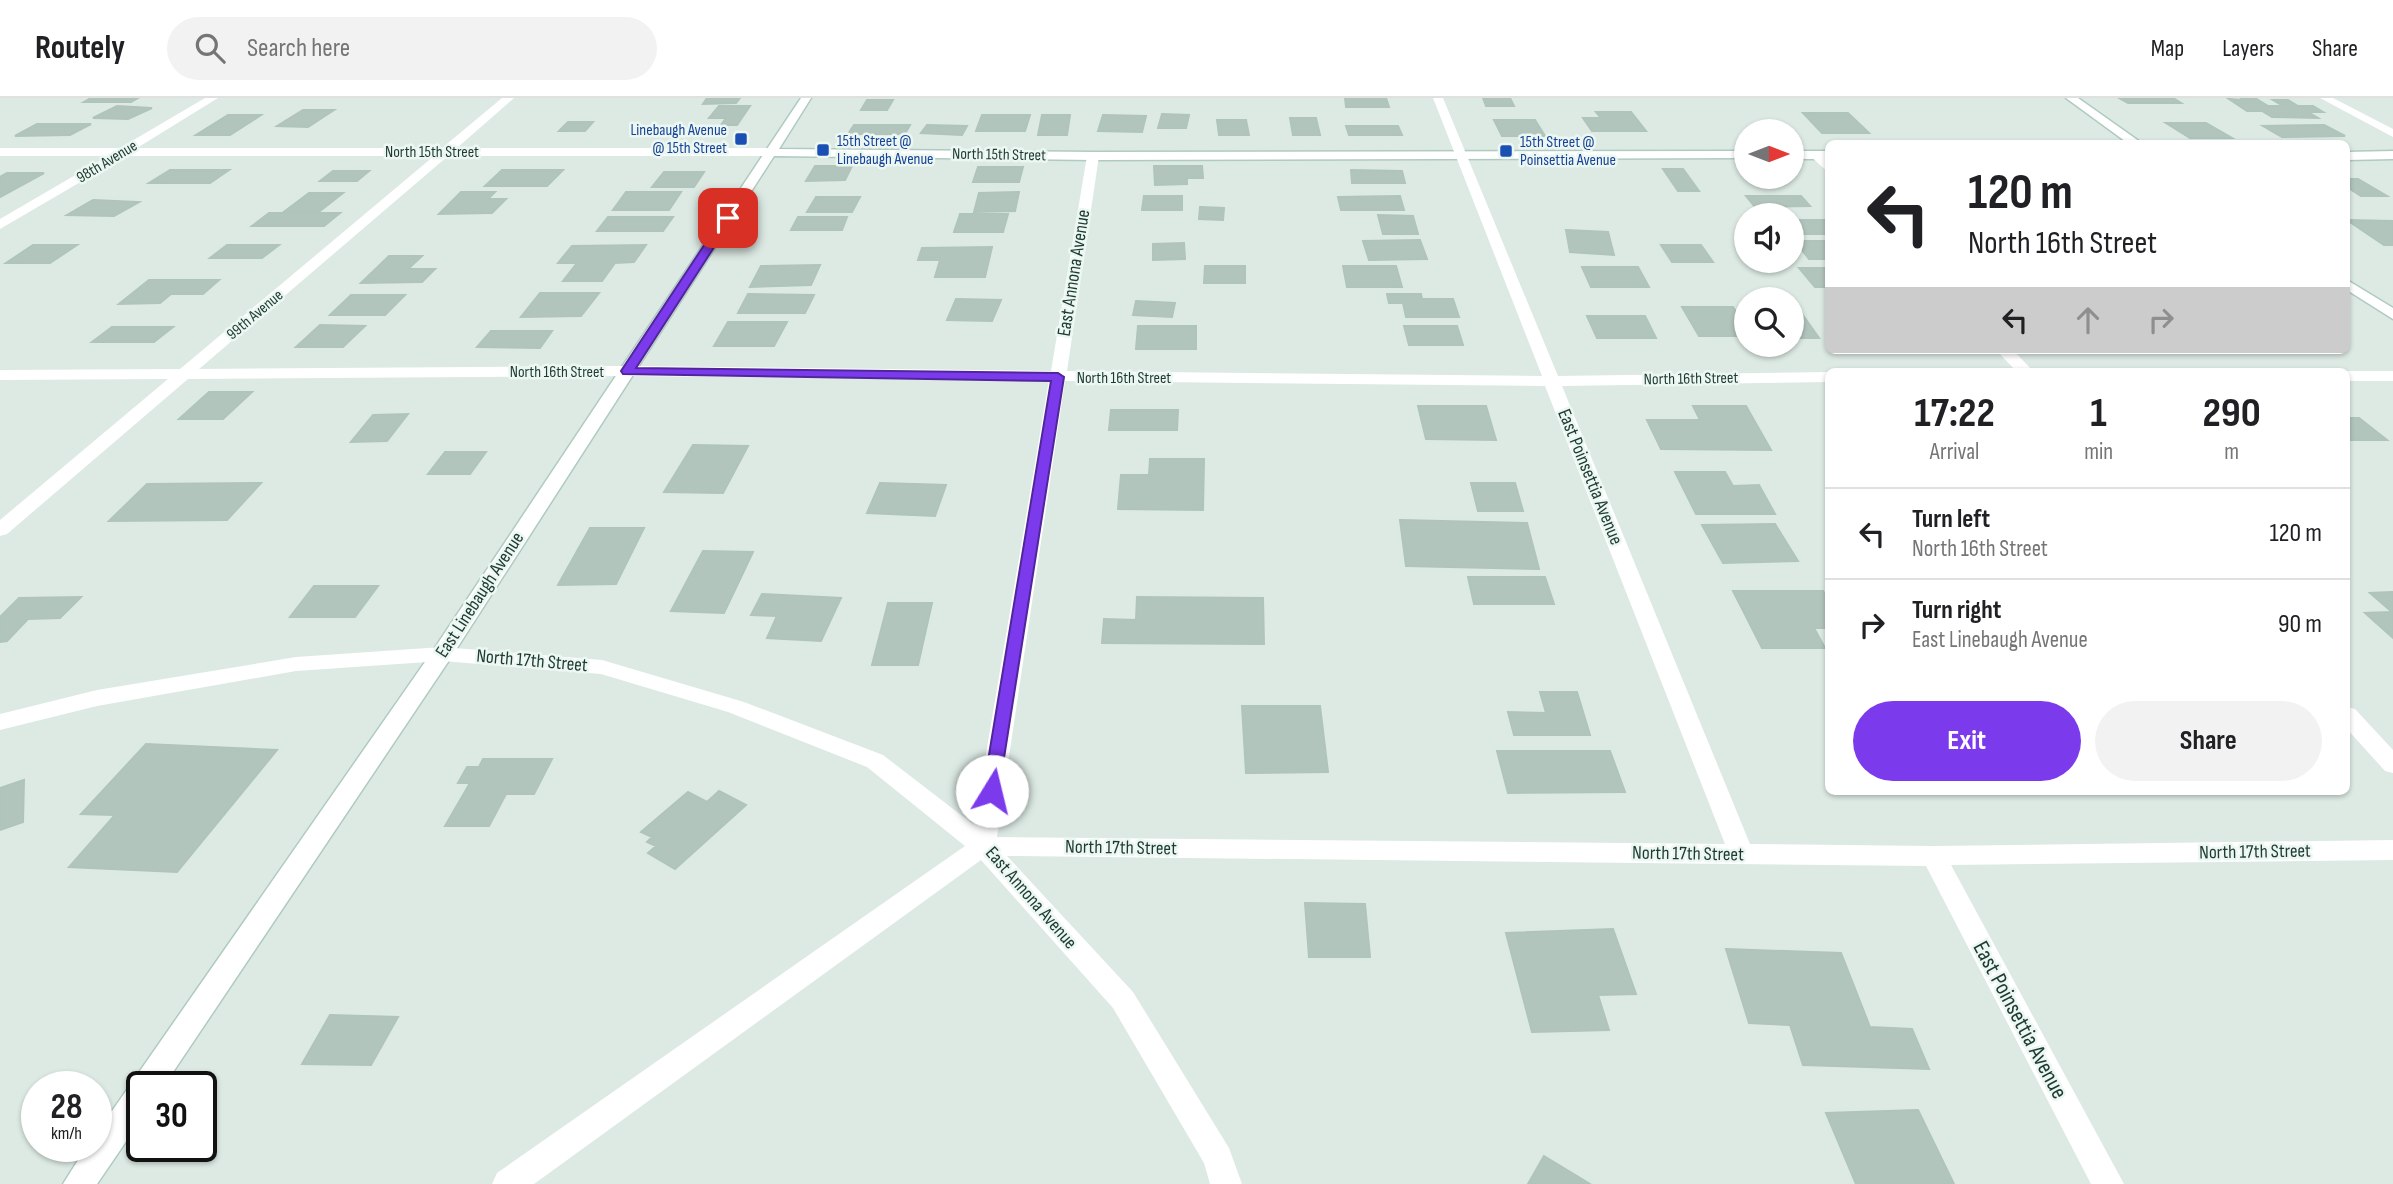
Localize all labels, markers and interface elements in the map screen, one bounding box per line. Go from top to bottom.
search box [167,17,657,80]
text: Routely [35,28,125,68]
icon: search [191,29,229,67]
text: Search here [247,33,350,64]
text: Map [2151,34,2184,63]
text: Layers [2222,34,2274,63]
text: Share [2312,34,2358,63]
north arrow [1734,119,1804,189]
map controls [1734,119,1804,357]
place label: Linebaugh Avenue @ 15th Street [630,121,727,158]
marker: Linebaugh Avenue @ 15th Street [733,131,749,147]
place label: 15th Street @ Linebaugh Avenue [837,132,934,169]
place label: 15th Street @ Poinsettia Avenue [1520,133,1616,170]
street label: 98th Avenue [73,136,141,188]
marker: 15th Street @ Linebaugh Avenue [815,142,831,158]
street label: North 15th Street [385,143,479,162]
marker: 15th Street @ Poinsettia Avenue [1498,143,1514,159]
street label: North 15th Street [952,145,1046,165]
text: 120 m [1968,164,2073,223]
icon: left [1853,168,1944,259]
pin [698,188,758,248]
icon: arrive [709,199,747,237]
button: sound [1734,203,1804,273]
street label: East Annona Avenue [1053,208,1095,338]
text: North 16th Street [1968,224,2157,263]
street label: 99th Avenue [223,286,287,344]
button: search [1734,287,1804,357]
icon: left [1996,301,2034,339]
icon: ahead [2069,301,2107,339]
icon: right [2142,301,2180,339]
street label: North 16th Street [510,363,604,382]
street label: North 16th Street [1077,369,1171,388]
street label: North 16th Street [1644,369,1739,389]
text: 17:22 [1914,388,1995,439]
text: 1 [2090,388,2107,439]
text: 290 [2202,388,2261,439]
street label: East Poinsettia Avenue [1552,406,1628,548]
text: Arrival [1930,438,1979,466]
text: min [2084,438,2113,466]
text: m [2224,438,2239,466]
text: Turn left [1912,504,1990,535]
icon: left [1853,515,1891,553]
text: 120 m [2269,518,2322,549]
street label: East Linebaugh Avenue [431,528,529,662]
text: North 16th Street [1912,535,2048,563]
text: Turn right [1912,595,2001,626]
icon: right [1853,606,1891,644]
text: 90 m [2278,609,2322,640]
text: East Linebaugh Avenue [1912,626,2088,654]
street label: North 17th Street [475,645,589,677]
button: Exit [1853,701,2081,781]
button: Share [2095,701,2322,781]
position arrow [955,754,1029,828]
street label: North 17th Street [1065,836,1177,860]
street label: North 17th Street [2199,840,2311,864]
street label: East Annona Avenue [980,842,1082,954]
street label: North 17th Street [1632,842,1744,866]
street label: East Poinsettia Avenue [1967,936,2073,1104]
speed limit sign: 30 [126,1071,217,1162]
text: 28 [51,1086,82,1129]
text: km/h [51,1123,82,1144]

